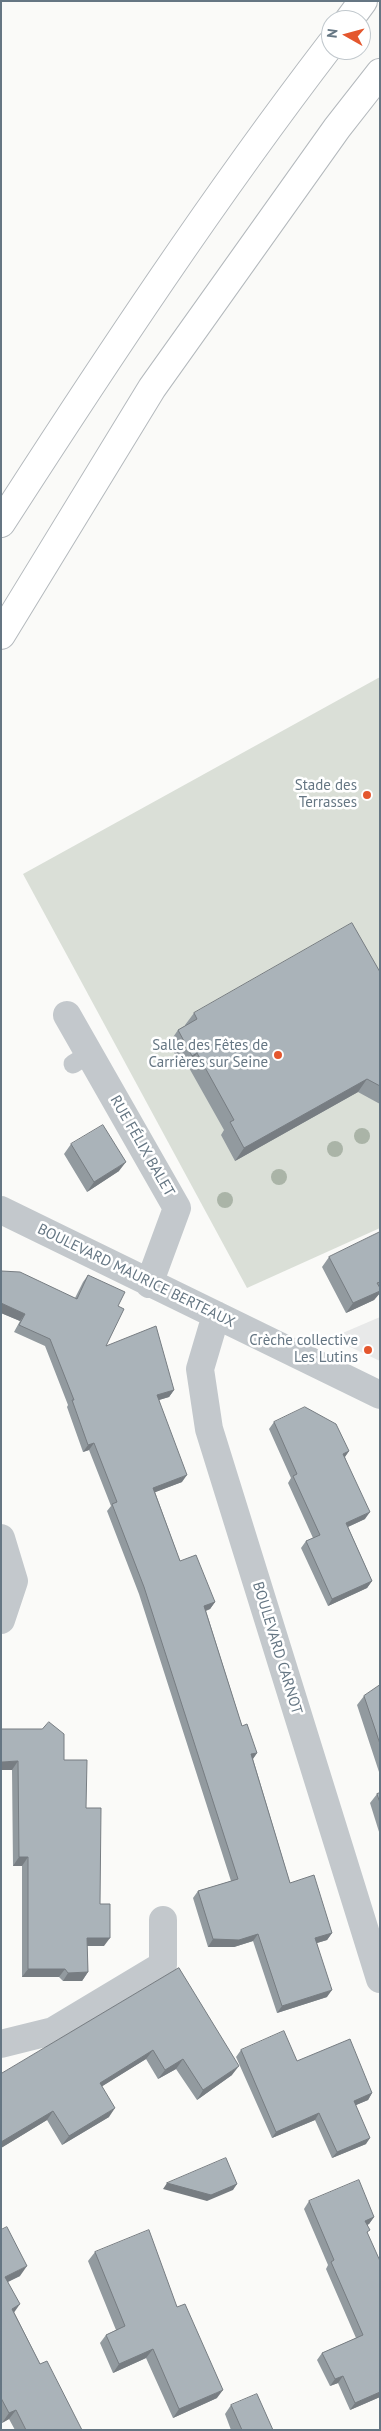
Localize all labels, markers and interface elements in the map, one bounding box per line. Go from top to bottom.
north arrow [321,10,371,60]
text: N [323,28,342,39]
place label: Stade des Terrasses [295,777,357,812]
marker: Stade des Terrasses [361,789,373,801]
place label: Salle des Fêtes de Carrières sur Seine [148,1037,268,1072]
marker: Salle des Fêtes de Carrières sur Seine [272,1049,284,1061]
street label: RUE FÉLIX BALET [106,1092,178,1200]
street label: BOULEVARD MAURICE BERTEAUX [34,1220,238,1332]
place label: Crèche collective Les Lutins [249,1332,358,1367]
marker: Crèche collective Les Lutins [362,1344,374,1356]
street label: BOULEVARD CARNOT [248,1579,306,1717]

